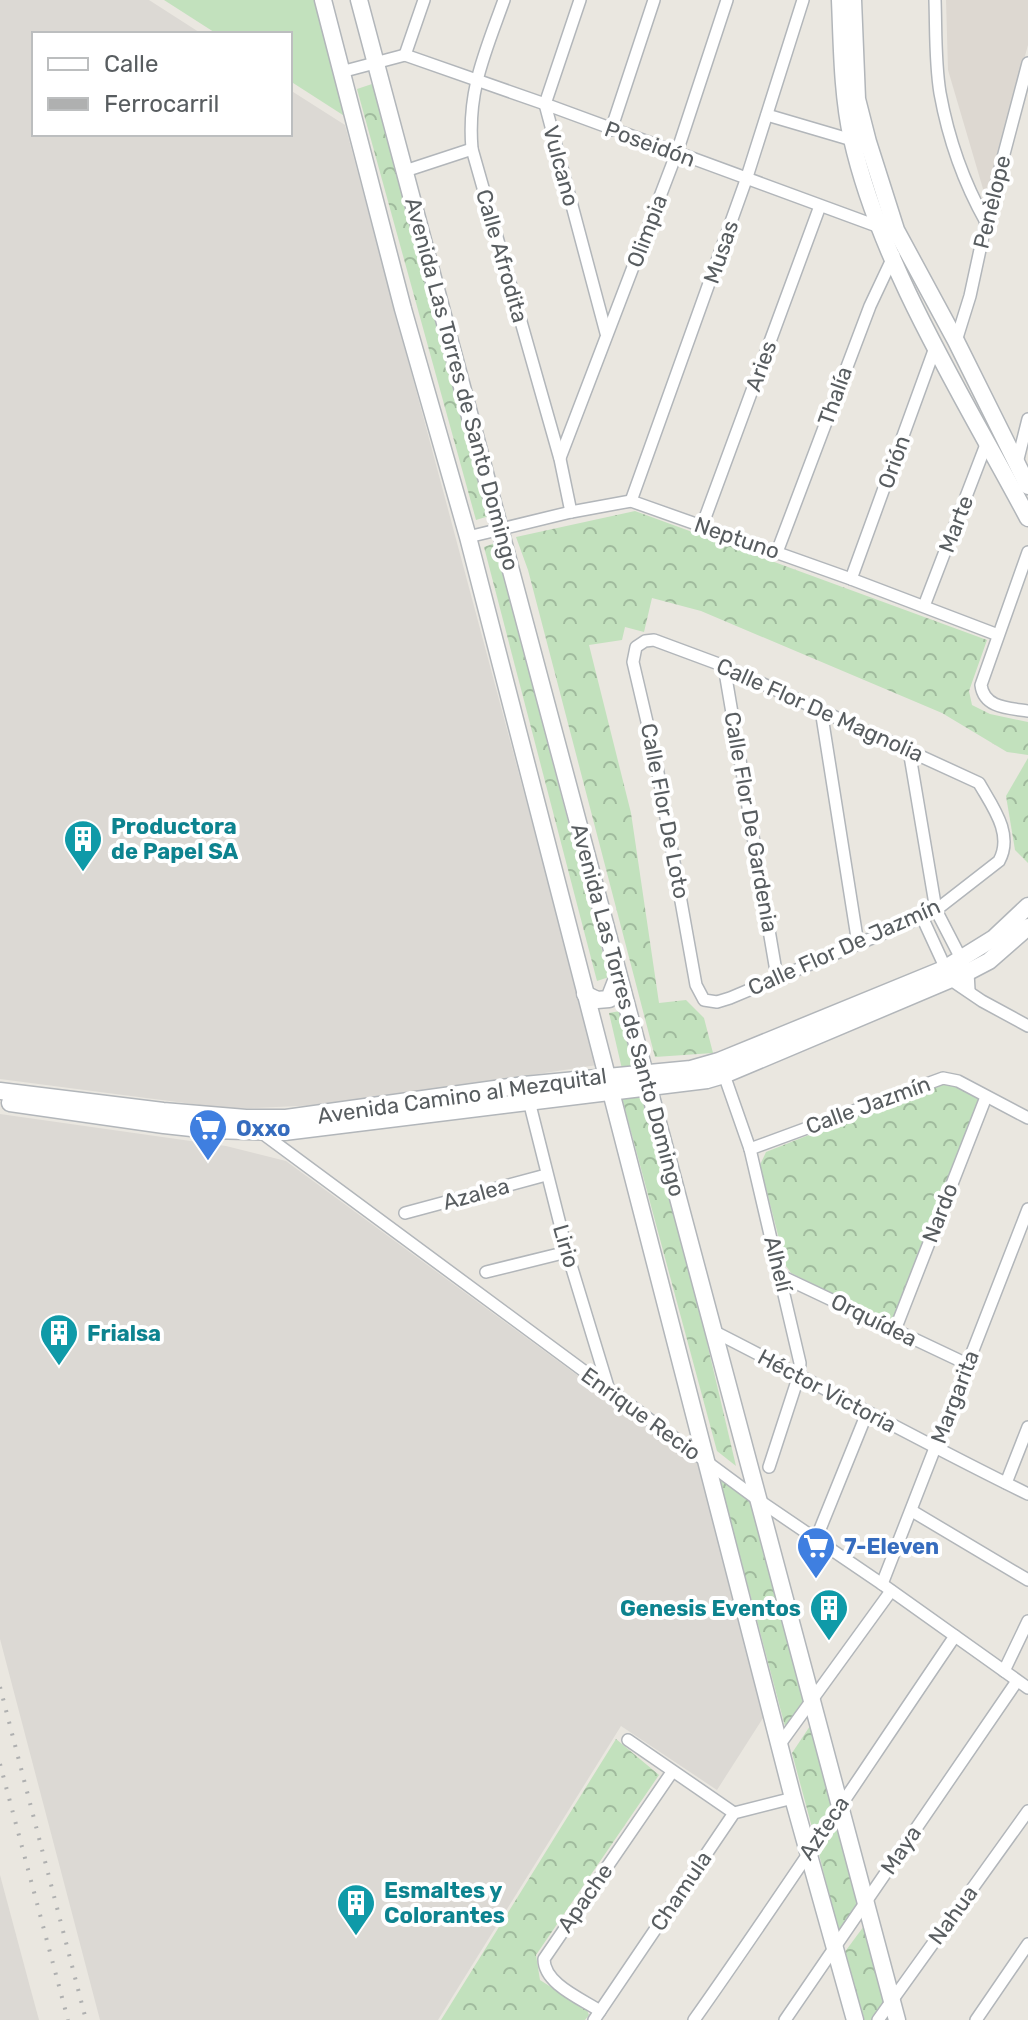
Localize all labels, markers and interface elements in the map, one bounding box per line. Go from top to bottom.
legend [32,32,292,136]
text: Calle [104,50,158,78]
text: Ferrocarril [104,90,219,118]
street label: Poseidón [601,115,699,173]
street label: Vulcano [537,123,585,209]
street label: Penèlope [967,152,1017,252]
street label: Calle Afrodita [470,186,534,326]
street label: Olimpia [621,191,673,271]
street label: Avenida Las Torres de Santo Domingo [399,195,525,573]
street label: Musas [698,217,744,287]
street label: Aries [739,337,783,395]
street label: Thalía [812,363,858,429]
street label: Orión [872,432,916,492]
street label: Marte [933,492,979,556]
street label: Neptuno [691,511,783,565]
street label: Calle Flor De Magnolia [712,652,928,768]
street label: Calle Flor De Gardenia [718,710,784,934]
street label: Calle Flor De Loto [635,721,695,901]
place label: Productora de Papel SA [111,813,239,865]
building icon: Productora de Papel SA [62,818,104,873]
street label: Avenida Las Torres de Santo Domingo [565,821,691,1199]
street label: Calle Flor De Jazmín [744,892,944,1002]
street label: Avenida Camino al Mezquital [316,1062,608,1130]
street label: Calle Jazmín [802,1070,934,1140]
supermarket icon: Oxxo [187,1107,229,1162]
place label: Oxxo [236,1115,290,1142]
street label: Azalea [440,1172,512,1216]
street label: Nardo [916,1180,964,1246]
street label: Lirio [547,1221,585,1271]
street label: Alhelí [758,1233,798,1296]
street label: Orquídea [827,1288,921,1352]
building icon: Frialsa [38,1312,80,1367]
place label: Frialsa [87,1320,161,1347]
street label: Héctor Victoria [753,1343,901,1439]
street label: Margarita [925,1347,985,1447]
street label: Enrique Recio [576,1362,706,1466]
supermarket icon: 7-Eleven [795,1525,837,1580]
place label: 7-Eleven [844,1533,939,1560]
building icon: Genesis Eventos [808,1587,850,1642]
place label: Genesis Eventos [620,1595,801,1622]
street label: Azteca [793,1791,855,1865]
street label: Maya [875,1820,927,1880]
street label: Chamula [645,1846,717,1936]
street label: Apache [552,1858,618,1938]
place label: Esmaltes y Colorantes [384,1877,505,1929]
street label: Nahua [923,1880,983,1950]
building icon: Esmaltes y Colorantes [335,1882,377,1937]

